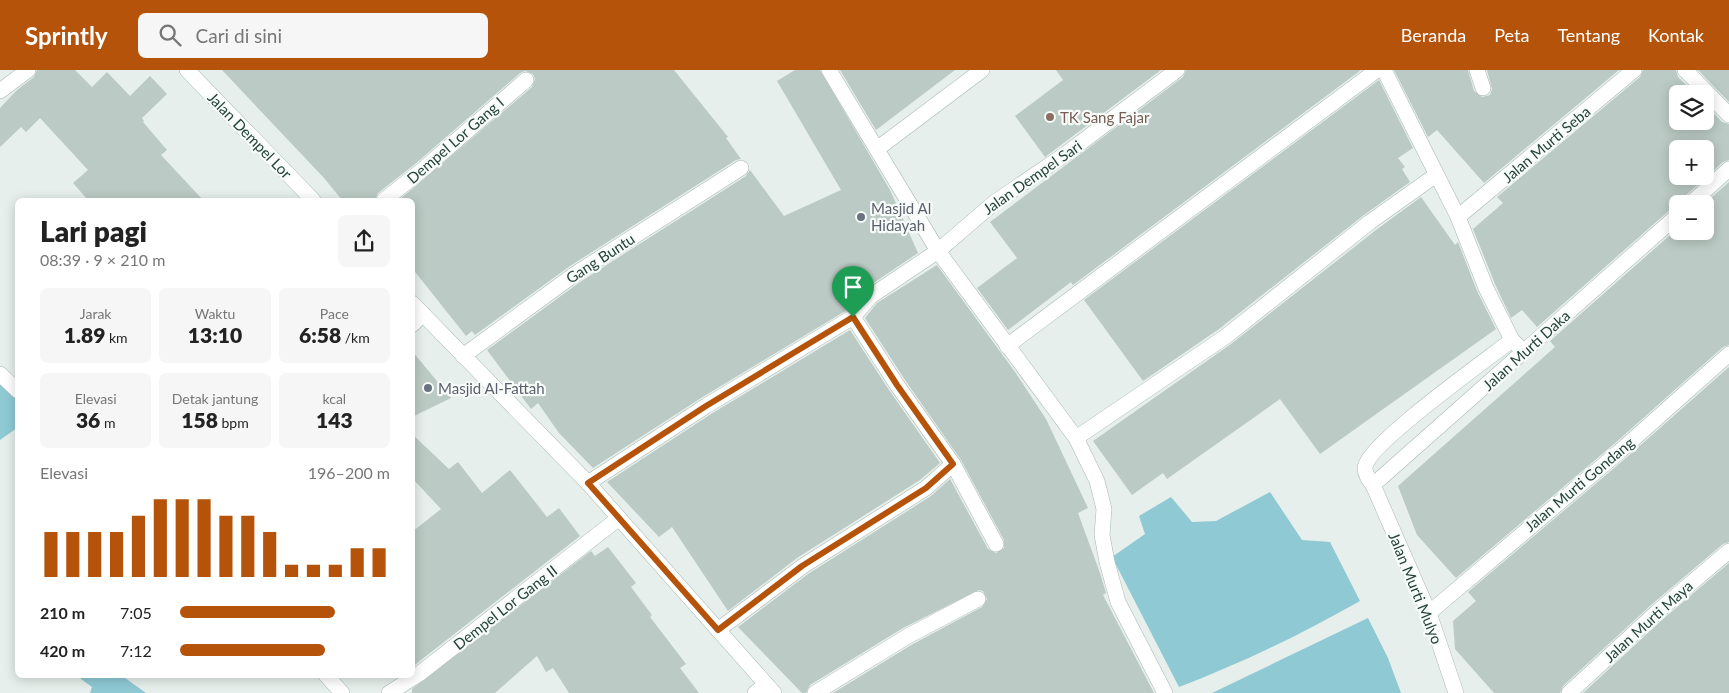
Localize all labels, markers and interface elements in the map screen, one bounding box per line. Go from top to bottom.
search box [138,13,488,58]
text: Sprintly [25,21,108,50]
icon: search [156,21,184,49]
text: Cari di sini [196,24,282,47]
text: Beranda [1401,24,1466,46]
text: Peta [1494,24,1529,46]
text: Tentang [1557,24,1620,46]
text: Kontak [1648,24,1704,46]
map controls [1669,85,1714,240]
button: layers [1669,85,1714,130]
street label: Jalan Dempel Lor [204,88,296,182]
street label: Dempel Lor Gang I [403,93,507,187]
street label: Jalan Murti Seba [1498,102,1594,186]
place label: TK Sang Fajar [1060,108,1150,126]
marker: TK Sang Fajar [1044,111,1056,123]
street label: Jalan Dempel Sari [979,136,1085,218]
button: + [1669,140,1714,185]
button: − [1669,195,1714,240]
place label: Masjid Al Hidayah [871,199,931,234]
marker: Masjid Al Hidayah [855,211,867,223]
text: Lari pagi [40,214,147,248]
button: share [338,215,390,267]
street label: Gang Buntu [562,229,638,287]
text: 08:39 · 9 × 210 m [40,250,165,269]
pin [832,266,874,317]
icon: arrive [839,273,867,301]
text: Jarak [80,305,111,322]
text: Waktu [195,305,235,322]
text: Pace [320,305,349,322]
street label: Jalan Murti Daka [1479,306,1573,394]
text: 1.89 [64,322,105,347]
text: 13:10 [188,322,242,347]
text: 6:58 [299,322,341,347]
text: km [105,329,128,346]
text: /km [341,329,370,346]
place label: Masjid Al-Fattah [438,379,545,397]
marker: Masjid Al-Fattah [422,382,434,394]
text: Elevasi [75,390,117,407]
text: Detak jantung [172,390,258,407]
text: kcal [322,390,346,407]
text: 36 [76,407,100,432]
text: 158 [181,407,218,432]
text: 143 [316,407,353,432]
text: m [100,414,115,431]
text: bpm [218,414,249,431]
street label: Jalan Murti Gondang [1521,433,1637,535]
text: Elevasi [40,463,88,482]
text: 196–200 m [308,463,390,482]
street label: Jalan Murti Mulyo [1385,529,1447,647]
street label: Dempel Lor Gang II [450,561,560,653]
street label: Jalan Murti Maya [1600,576,1696,666]
text: 210 m [40,603,85,622]
text: 7:05 [120,603,152,622]
text: 420 m [40,641,85,660]
text: 7:12 [120,641,152,660]

